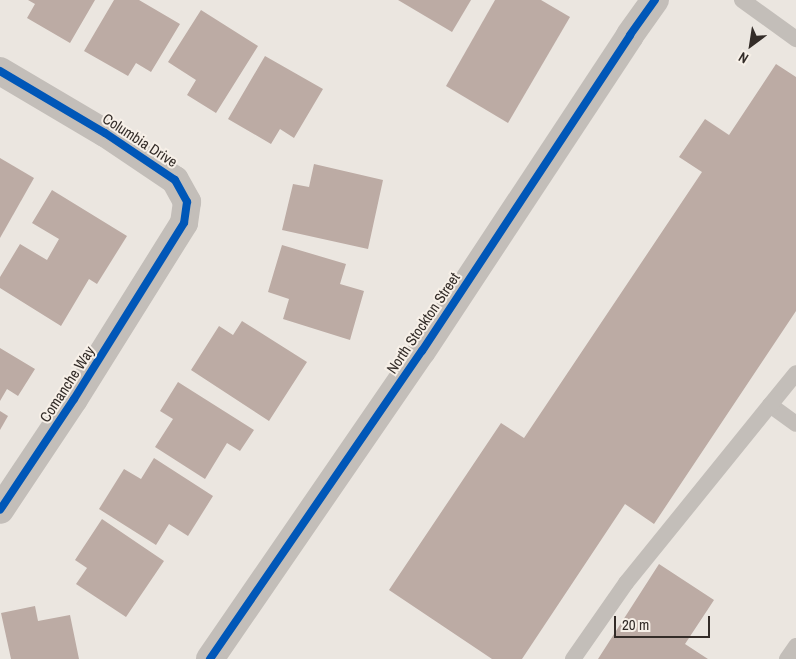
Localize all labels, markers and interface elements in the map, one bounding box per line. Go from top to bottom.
north arrow [726,20,776,70]
text: N [735,48,751,68]
street label: Columbia Drive [99,109,181,171]
street label: North Stockton Street [383,269,463,377]
street label: Comanche Way [36,343,98,425]
scale bar [616,606,712,638]
text: 20 m [622,614,649,635]

